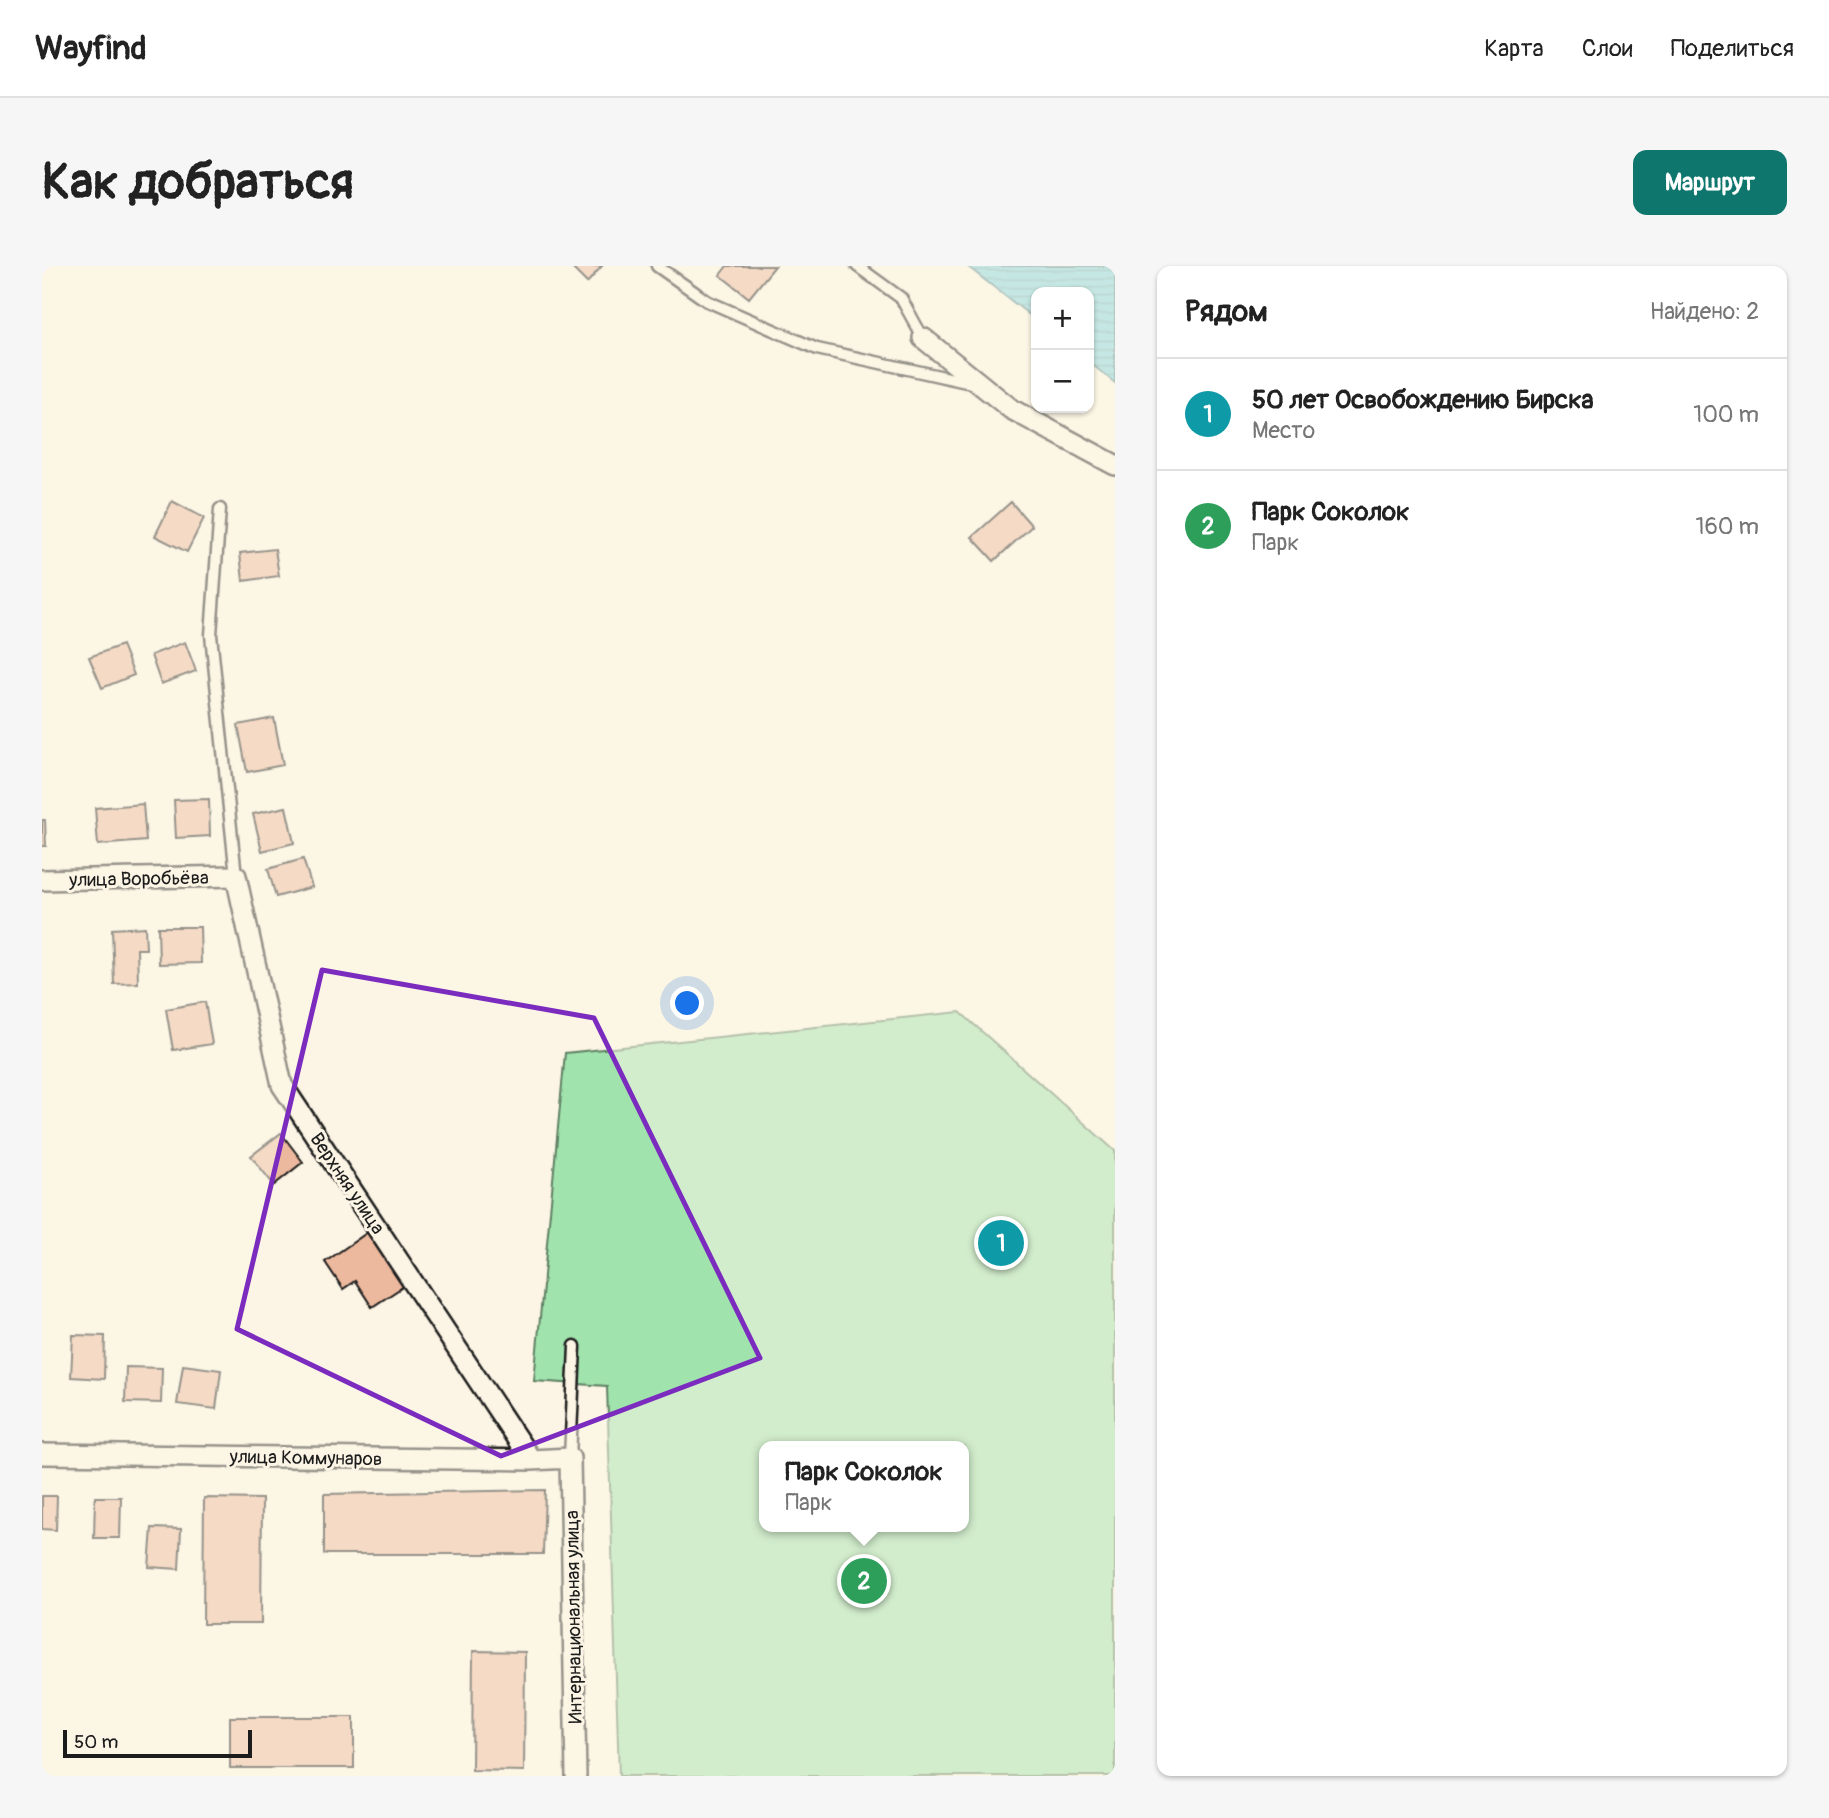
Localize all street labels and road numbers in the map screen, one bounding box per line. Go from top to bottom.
street label: улица Воробьёва [68,866,209,892]
street label: Верхняя улица [304,1128,390,1239]
street label: улица Коммунаров [229,1445,382,1471]
street label: Интернациональная улица [560,1510,588,1724]

